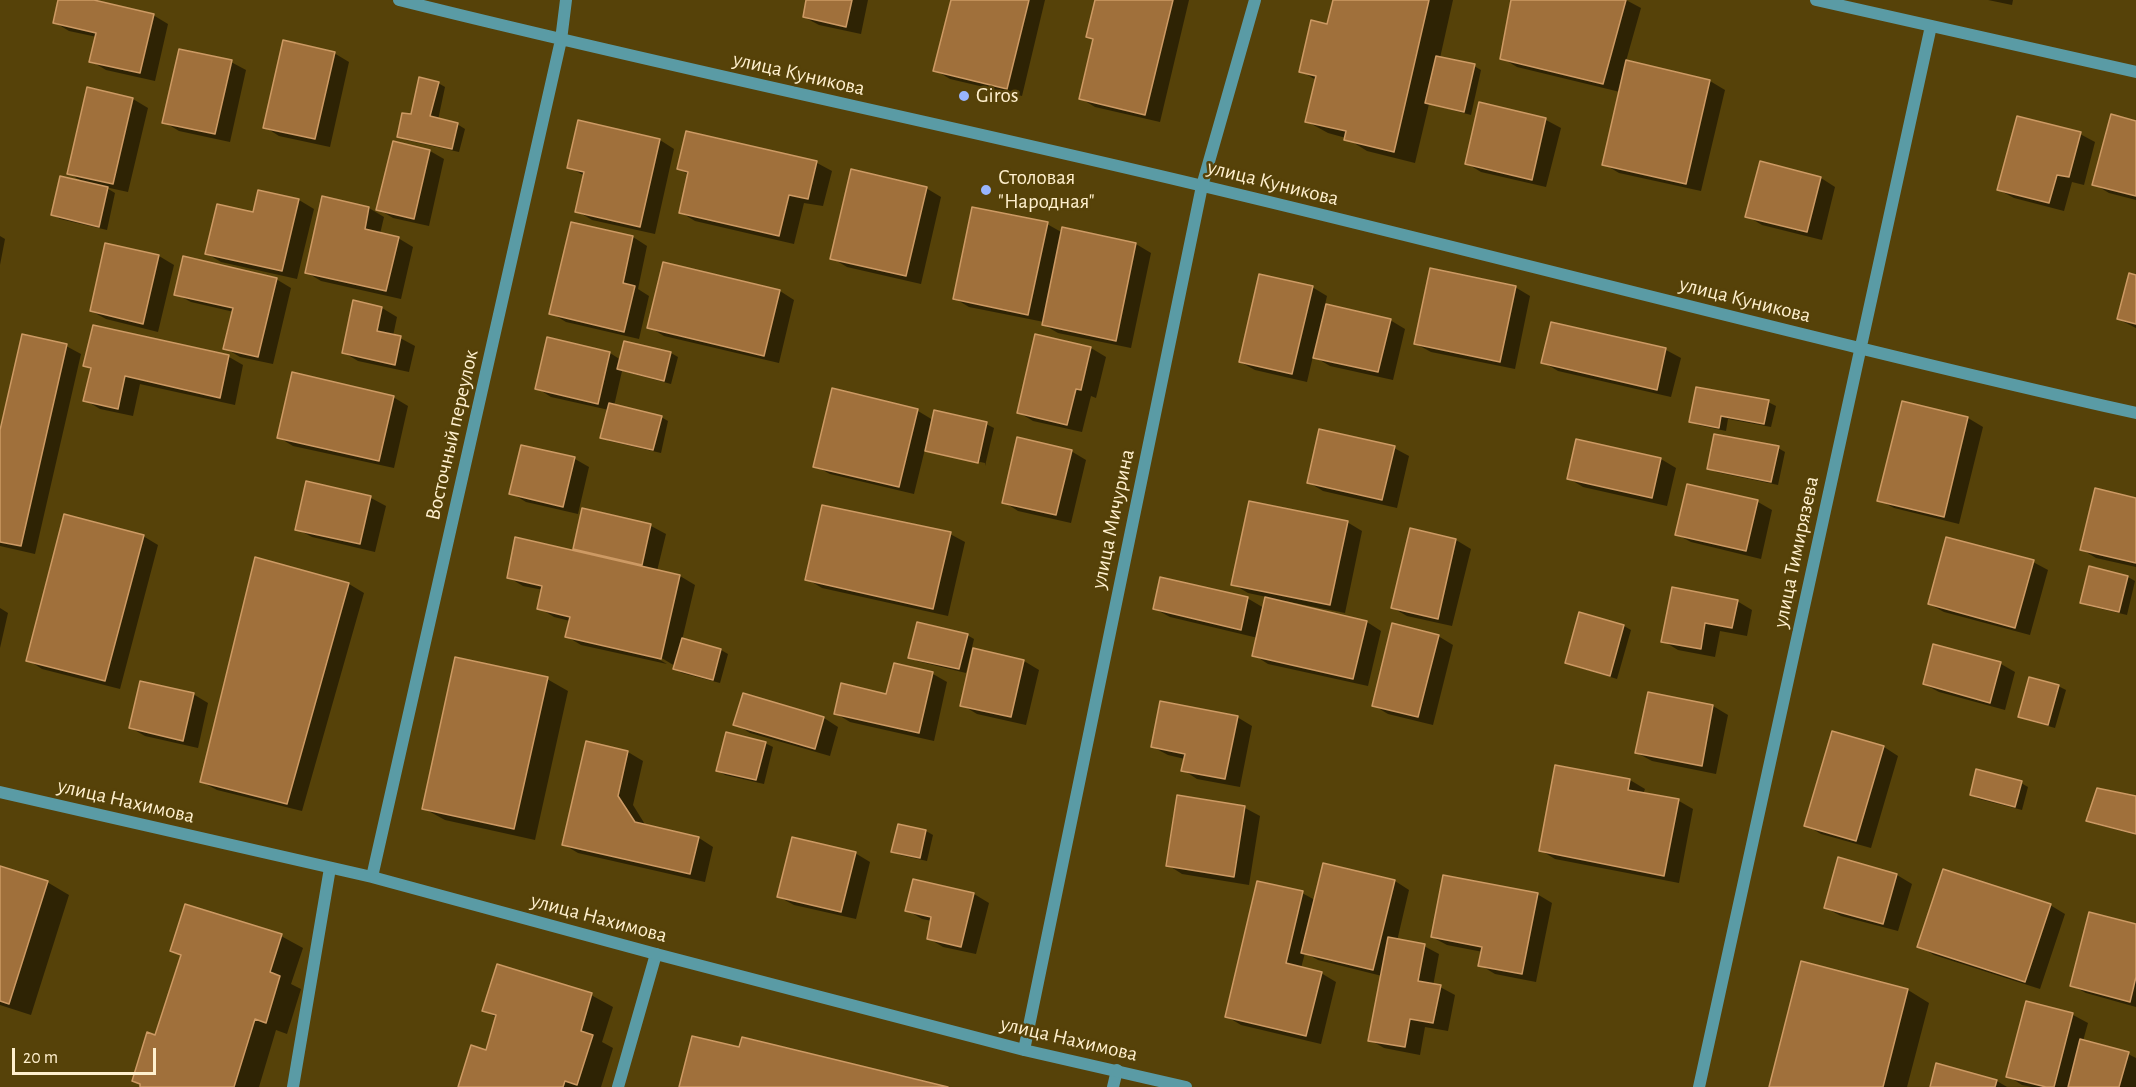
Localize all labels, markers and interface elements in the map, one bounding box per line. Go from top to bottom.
street label: улица Куникова [731,47,867,101]
place label: Giros [976,83,1019,109]
marker: Giros [957,89,971,103]
street label: улица Куникова [1205,154,1341,212]
place label: Столовая "Народная" [998,165,1095,215]
marker: Столовая "Народная" [979,183,993,197]
street label: улица Куникова [1677,271,1813,329]
street label: Восточный переулок [420,347,484,523]
street label: улица Мичурина [1086,447,1140,591]
street label: улица Тимирязева [1768,474,1824,630]
street label: улица Нахимова [55,773,197,829]
street label: улица Нахимова [528,888,670,948]
street label: улица Нахимова [998,1011,1140,1067]
scale bar [15,1036,159,1074]
text: 20 m [23,1049,58,1067]

